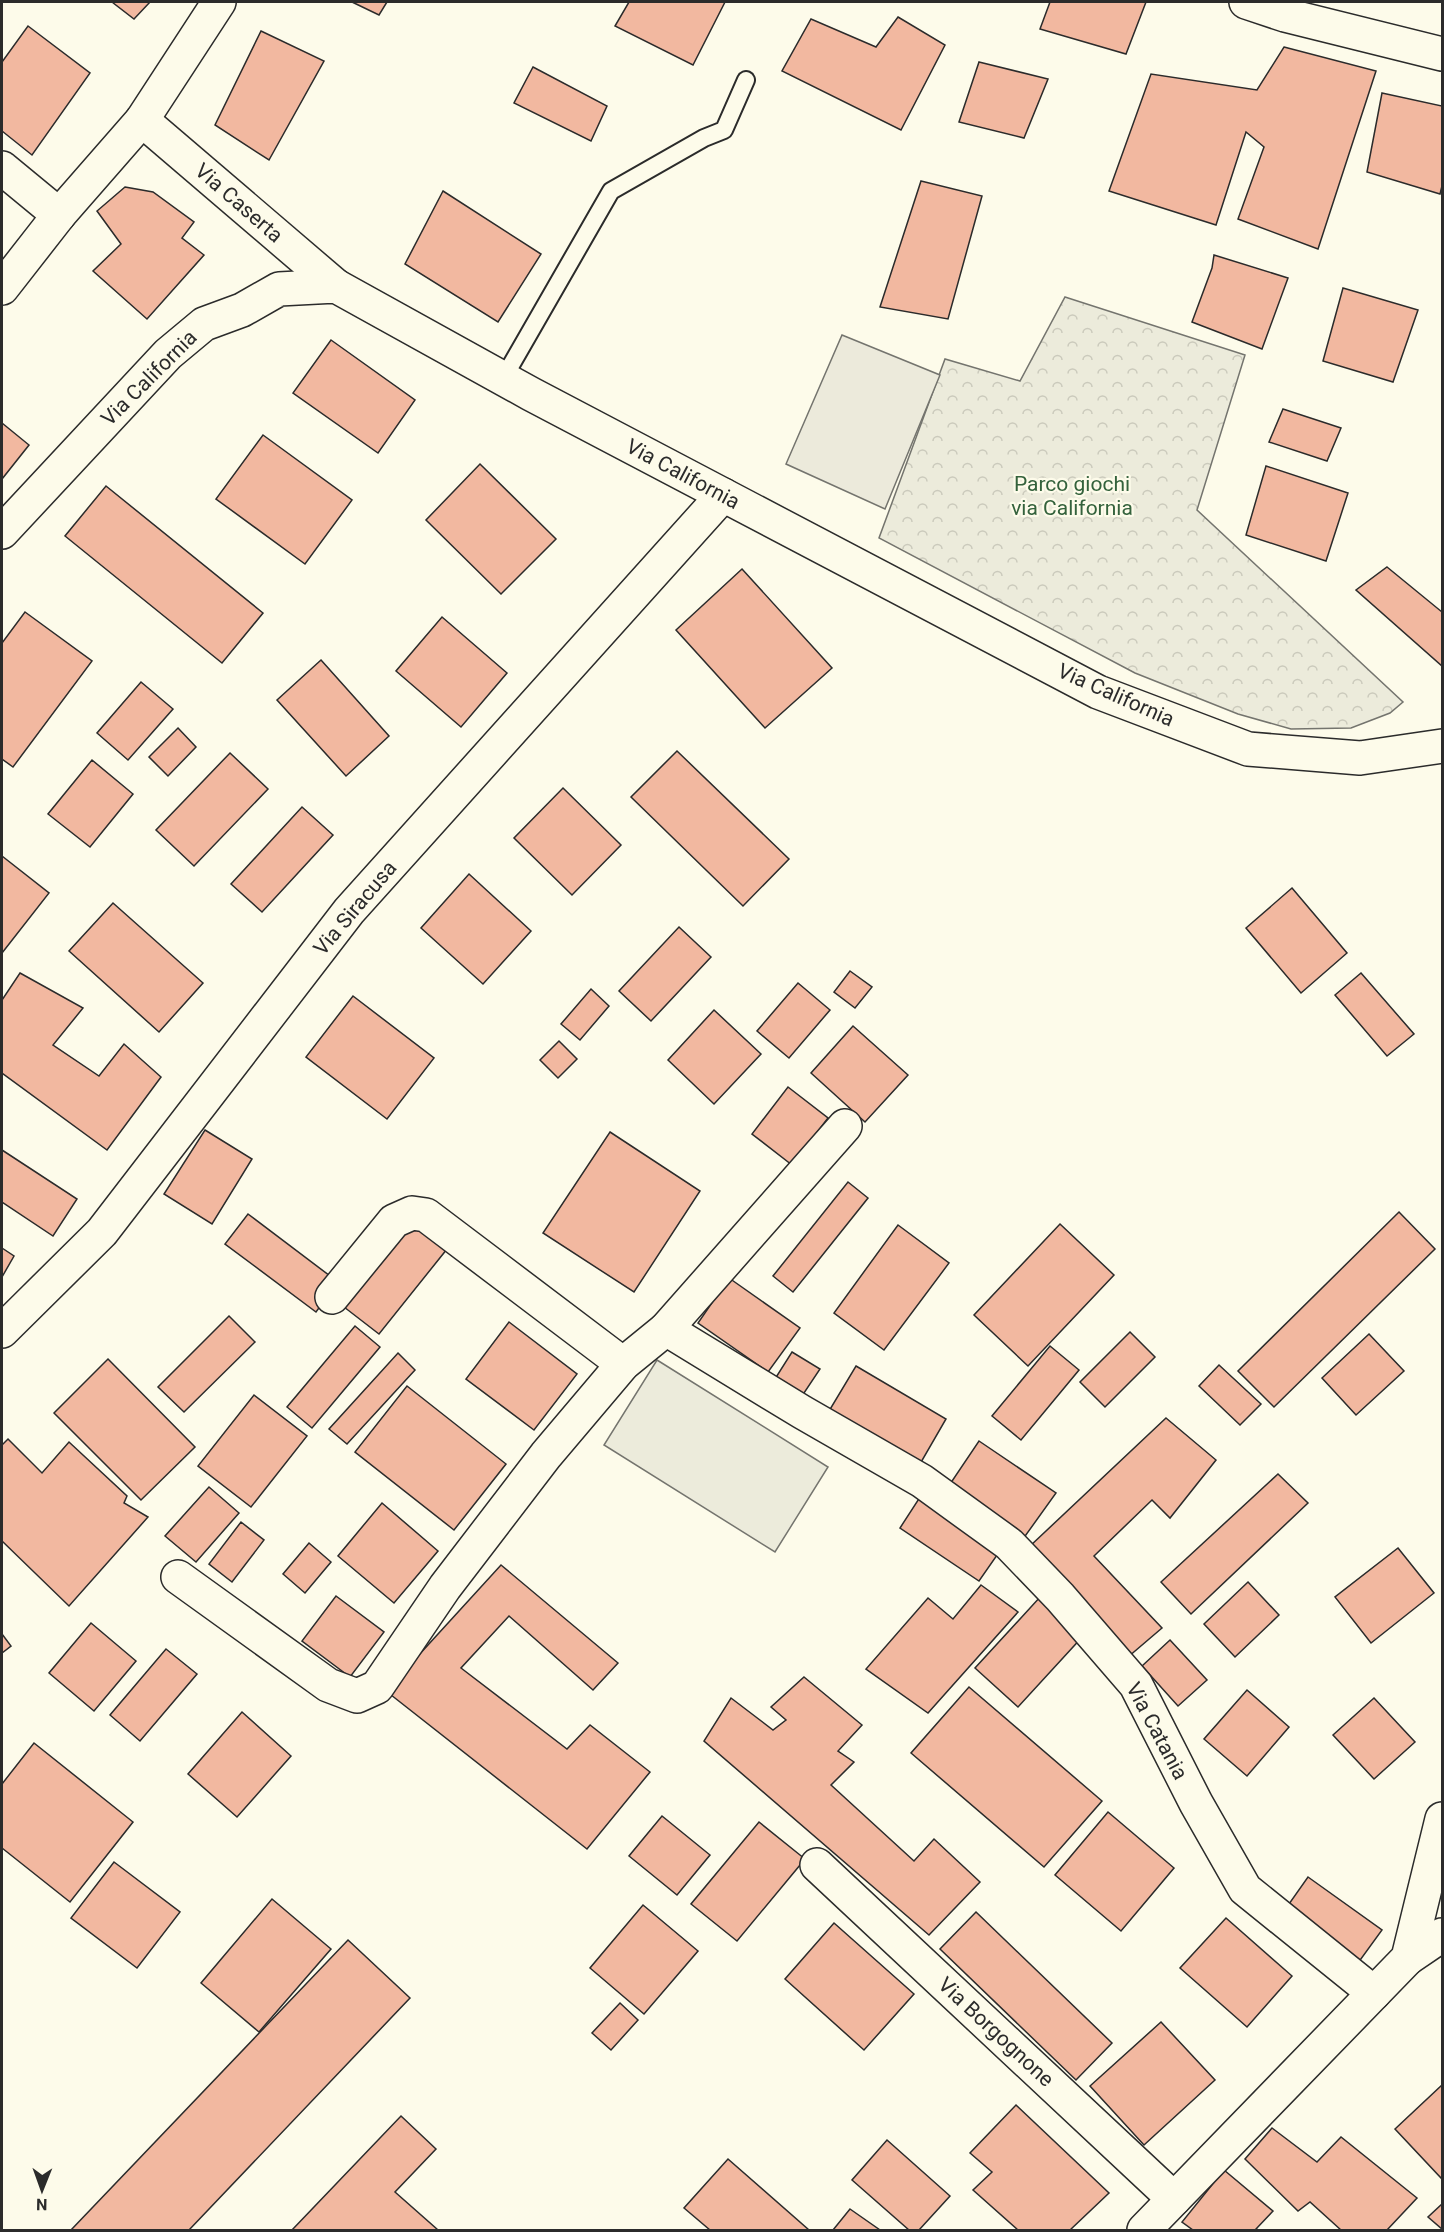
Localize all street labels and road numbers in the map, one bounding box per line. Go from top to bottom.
street label: Via Caserta [190,158,288,248]
street label: Via California [96,325,202,431]
street label: Via California [622,434,744,514]
street label: Via California [1054,659,1178,731]
street label: Via Siracusa [309,856,401,960]
street label: Via Catania [1121,1678,1193,1784]
street label: Via Borgognone [933,1972,1059,2092]

